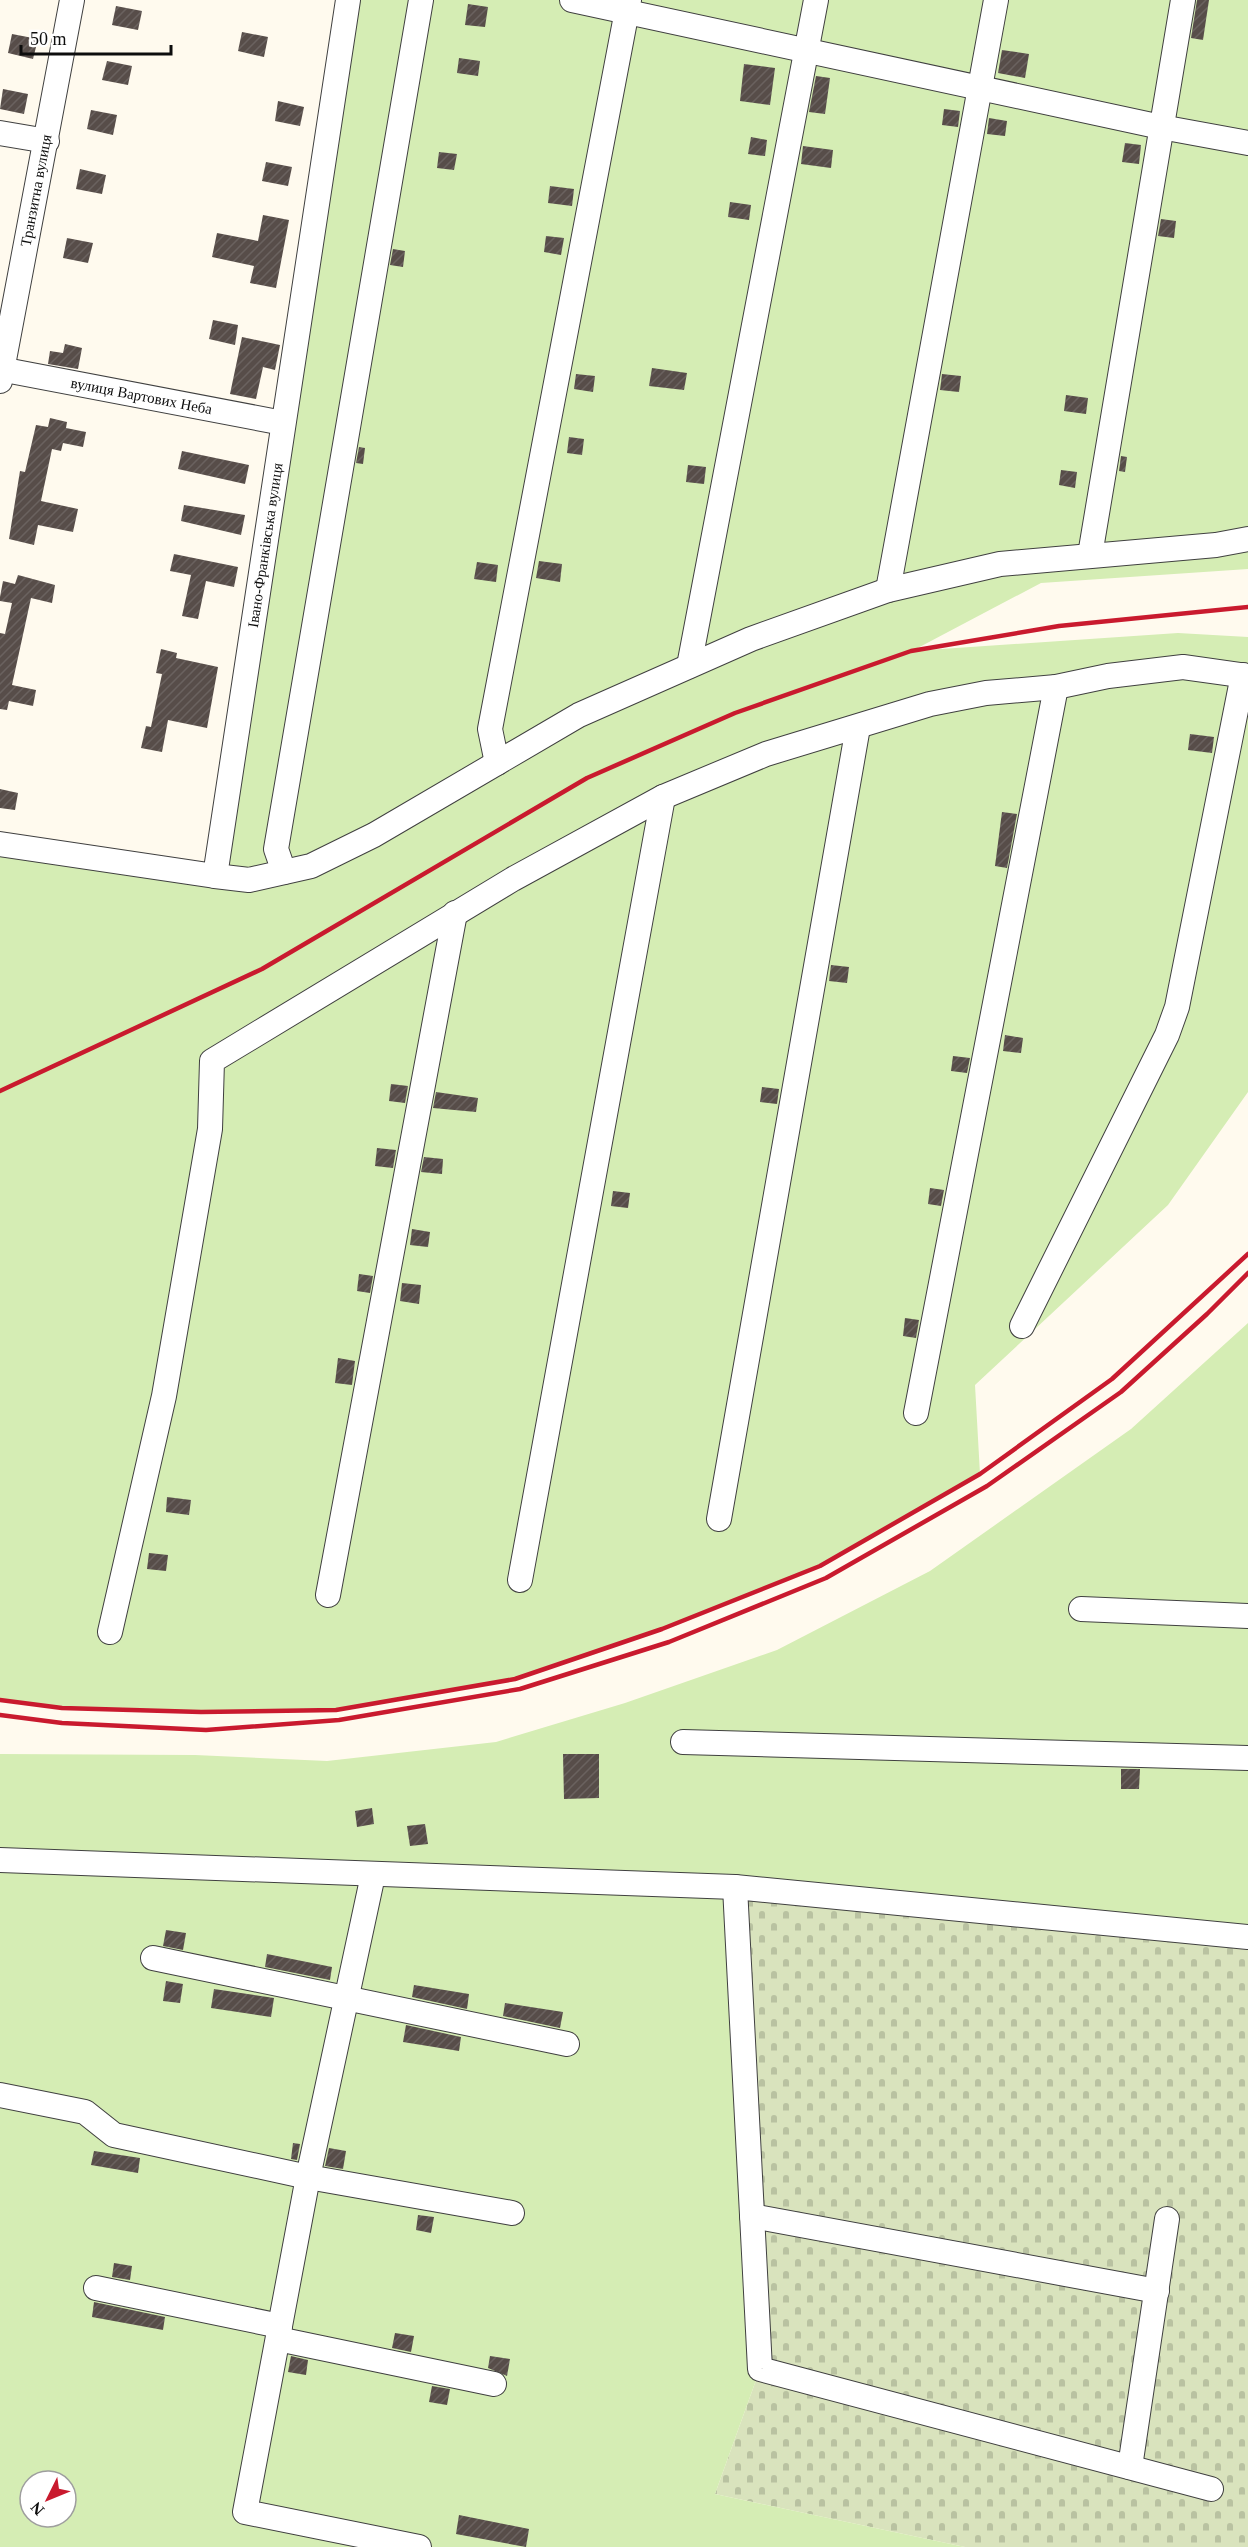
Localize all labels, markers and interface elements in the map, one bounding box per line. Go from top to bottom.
scale bar [21,18,171,56]
text: 50 m [30,29,67,49]
street label: Транзитна вулиця [18,133,54,248]
street label: вулиця Вартових Неба [69,375,214,417]
street label: Івано-Франківська вулиця [245,462,286,629]
north arrow [18,2469,78,2529]
text: N [27,2499,48,2519]

